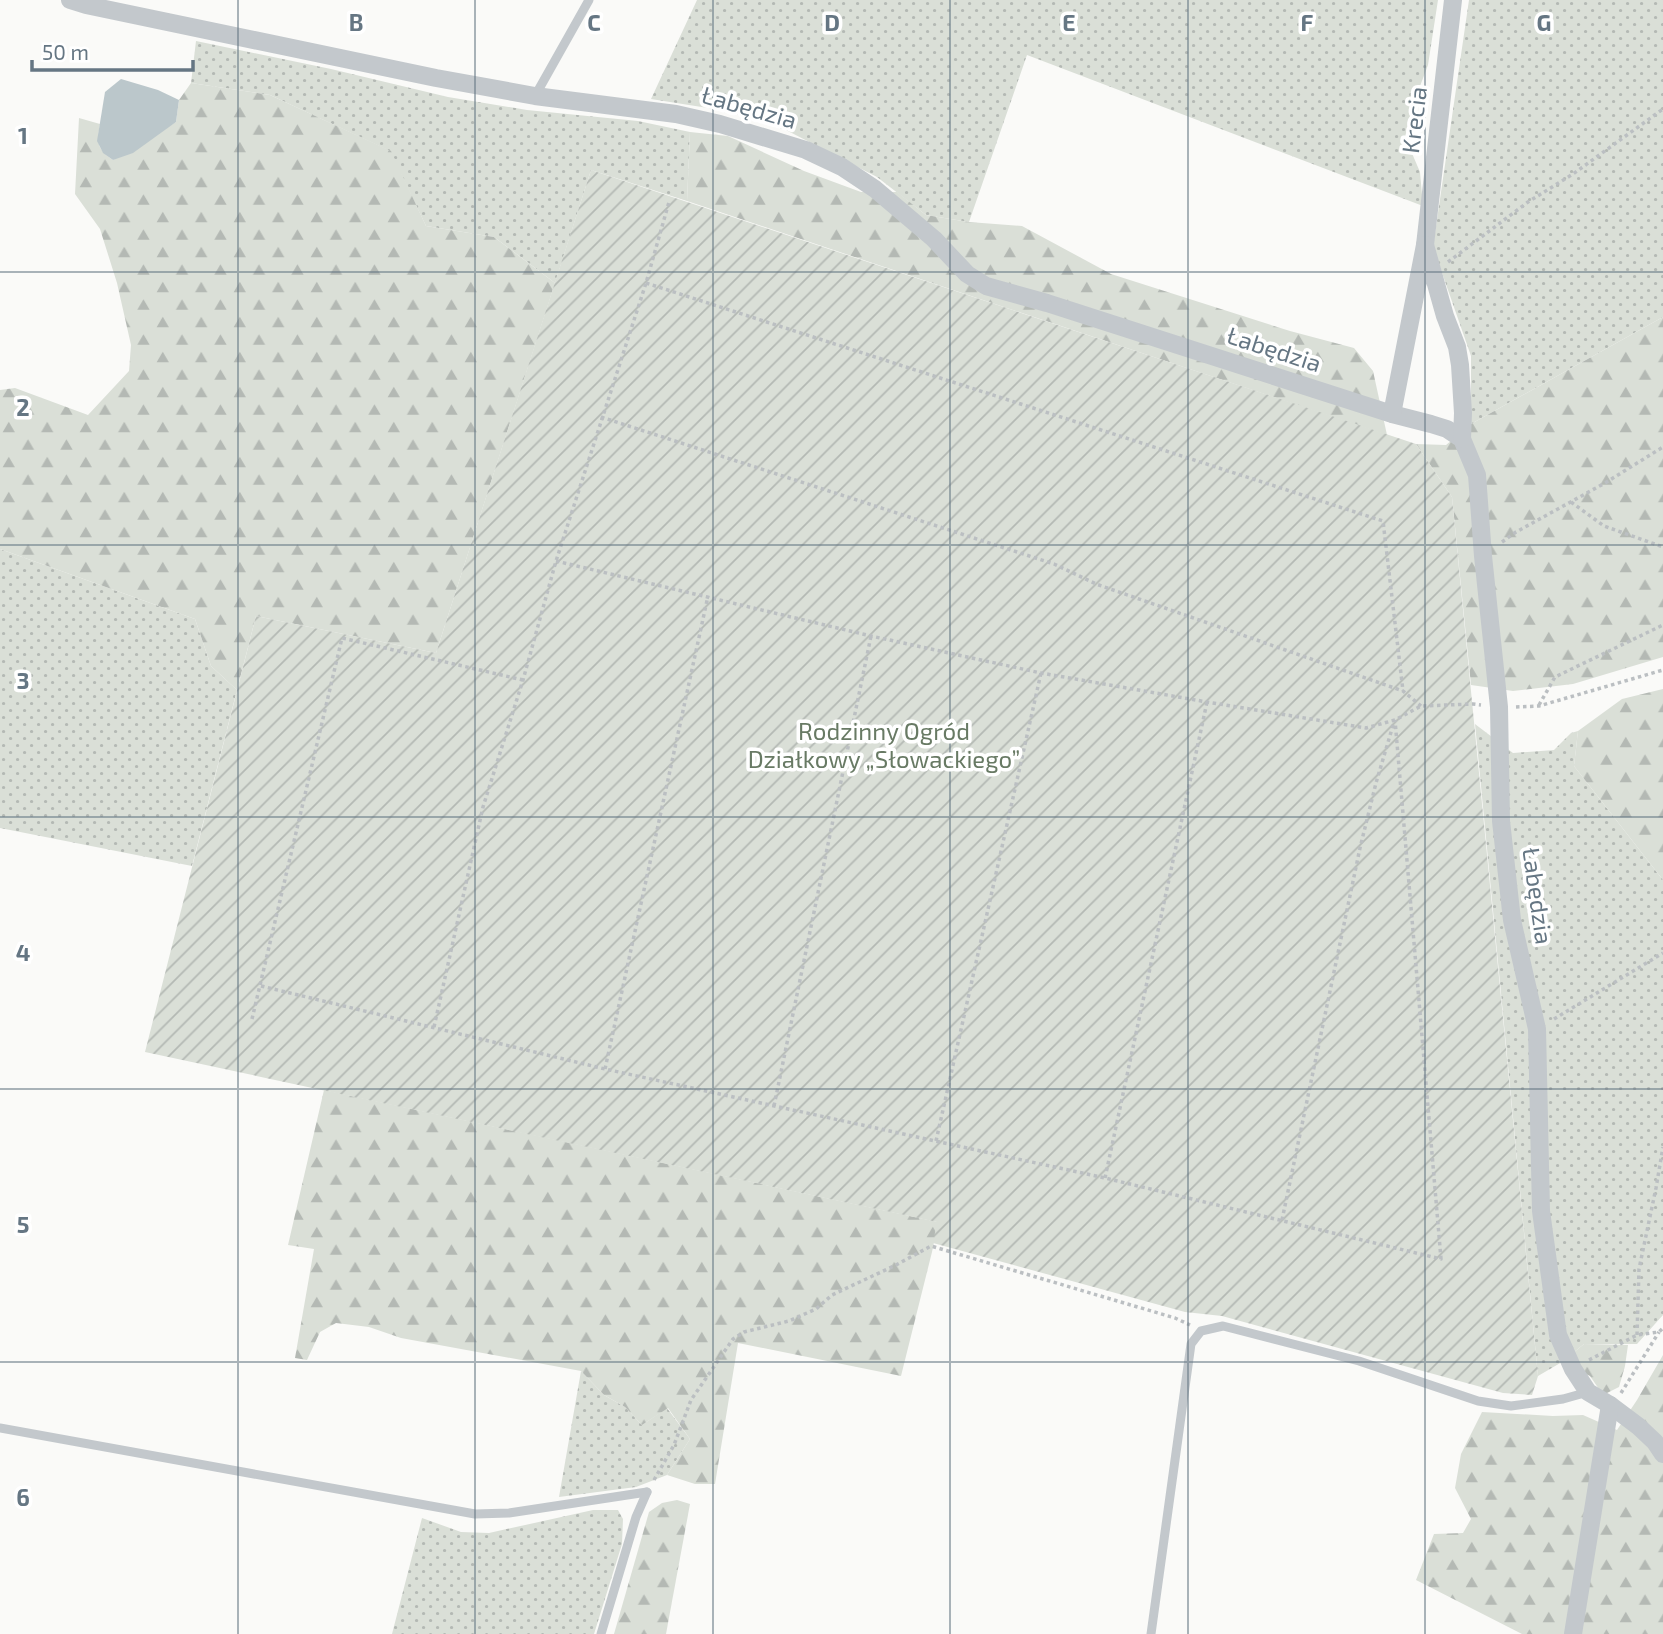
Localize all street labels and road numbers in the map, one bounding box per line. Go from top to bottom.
street label: Łabędzia [699,79,800,134]
street label: Krecia [1395,85,1432,155]
street label: Łabędzia [1224,320,1325,377]
street label: Łabędzia [1517,846,1560,946]

